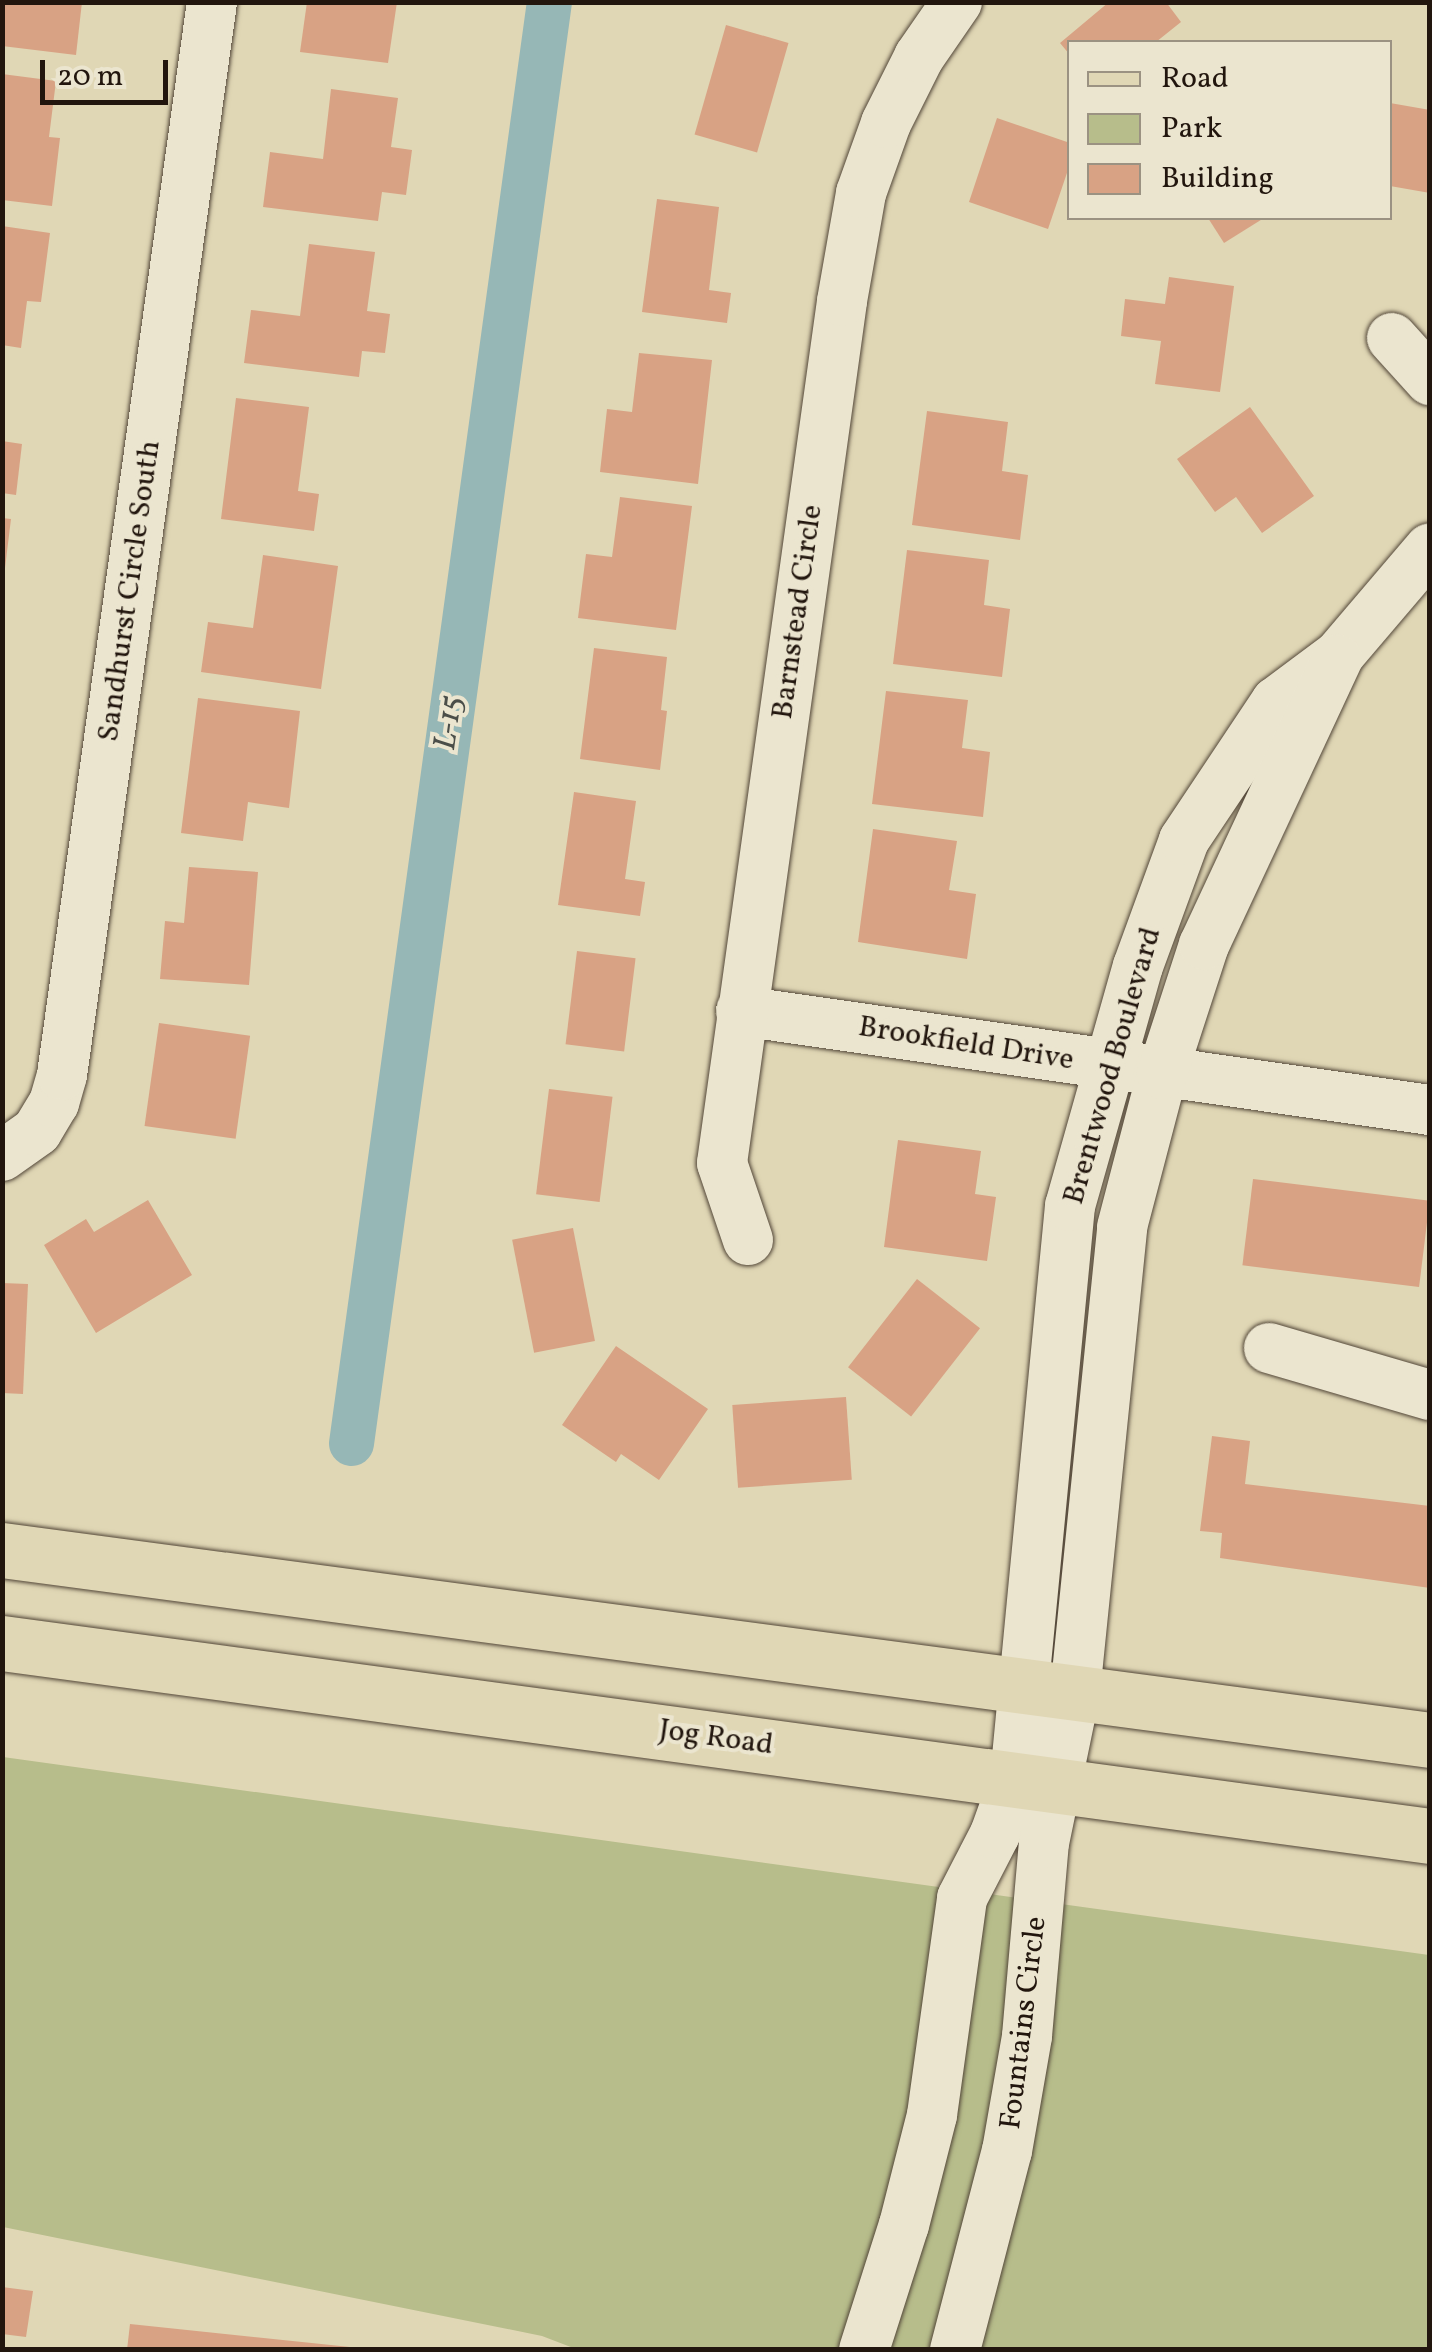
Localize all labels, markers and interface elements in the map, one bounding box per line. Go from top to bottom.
scale bar [45,40,172,102]
legend [1067,40,1392,220]
text: 20 m [57,56,123,98]
text: Road [1161,58,1229,100]
text: Park [1161,108,1222,150]
text: Building [1161,158,1274,200]
street label: Sandhurst Circle South [91,438,169,744]
street label: Barnstead Circle [765,502,831,722]
water label: L-15 [427,693,473,753]
street label: Brentwood Boulevard [1056,923,1170,1209]
street label: Brookfield Drive [856,1009,1076,1079]
street label: Jog Road [657,1712,775,1764]
street label: Fountains Circle [993,1914,1055,2132]

